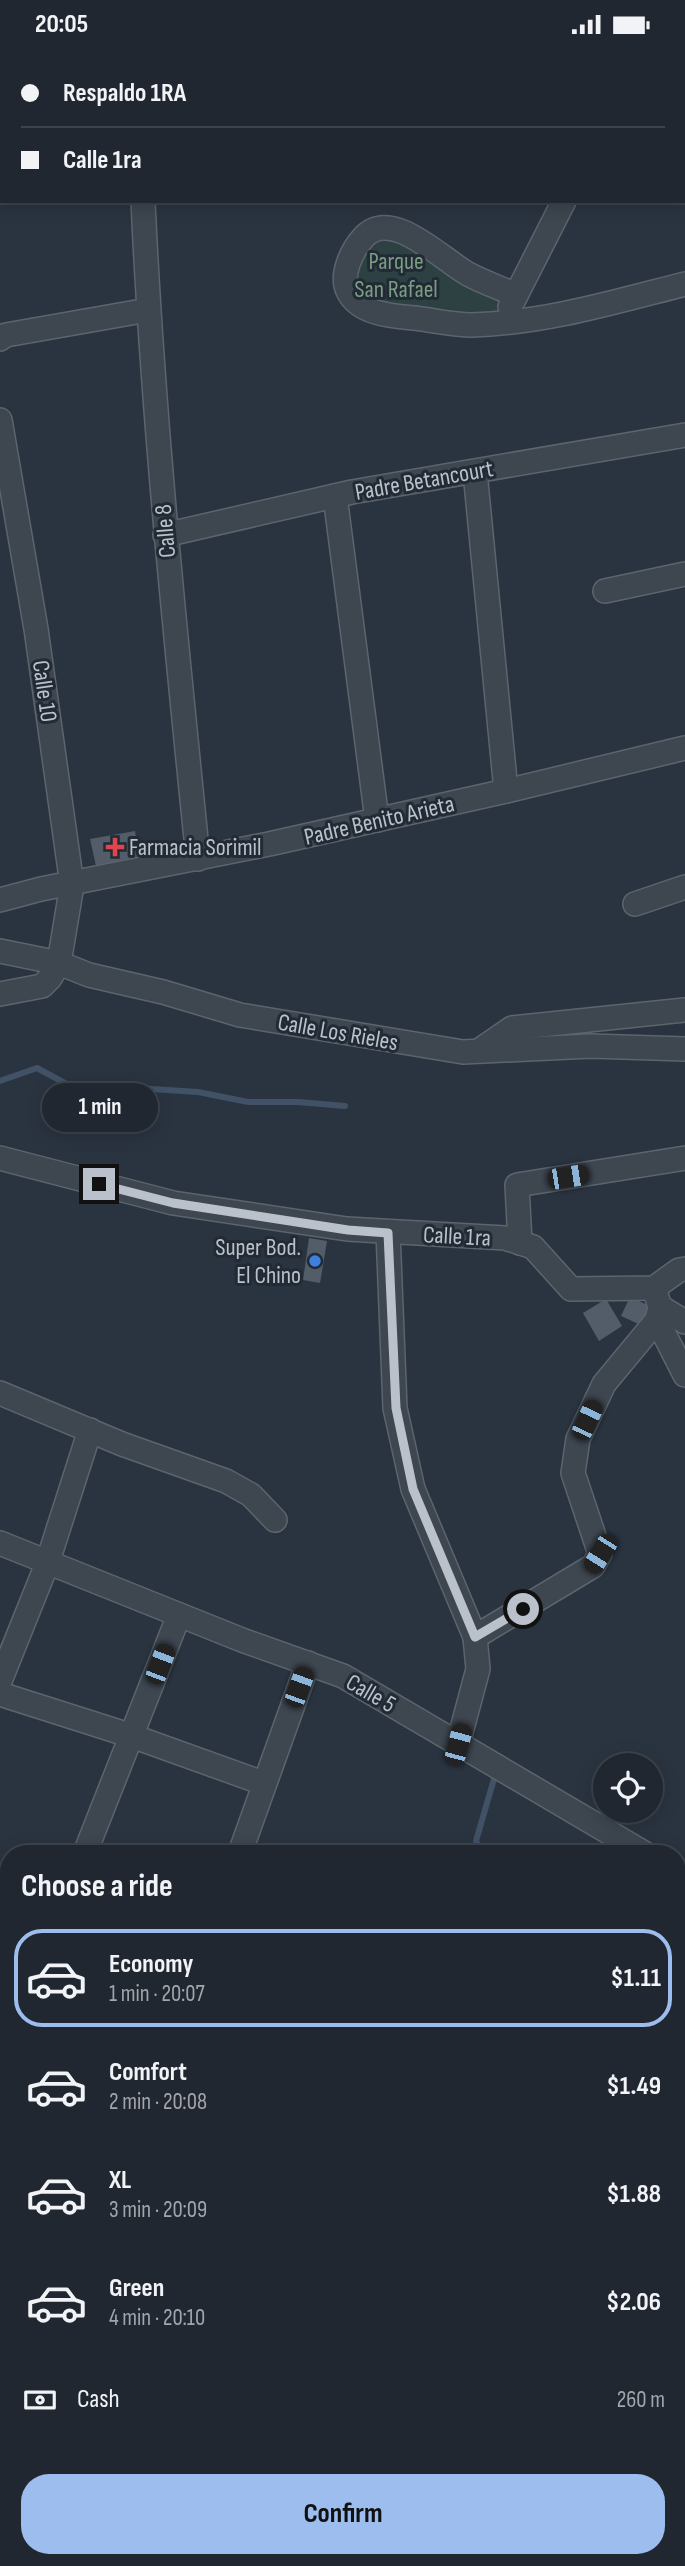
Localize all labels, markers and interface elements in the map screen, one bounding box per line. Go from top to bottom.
text: 20:05 [35,9,88,40]
text: Respaldo 1RA [63,78,186,109]
text: Calle 1ra [63,145,142,176]
park label: Parque San Rafael [354,247,438,304]
street label: Padre Betancourt [353,454,496,507]
street label: Calle 8 [149,503,182,559]
street label: Calle 10 [26,658,63,724]
street label: Padre Benito Arieta [301,789,457,852]
place label: Farmacia Sorimil [129,833,261,862]
marker: Farmacia Sorimil [107,839,123,855]
street label: Calle Los Rieles [275,1008,400,1057]
callout: 1 min [41,1083,157,1131]
text: 1 min [79,1093,121,1121]
car [546,1163,591,1191]
route end [83,1168,115,1200]
street label: Calle 1ra [422,1220,492,1253]
place label: Super Bod. El Chino [215,1233,301,1290]
marker: Super Bod. El Chino [307,1253,323,1269]
car [569,1397,606,1443]
car [580,1531,621,1577]
route start [507,1593,539,1625]
car [143,1641,178,1687]
car [282,1664,317,1710]
street label: Calle 5 [341,1668,401,1719]
car [443,1721,474,1767]
map controls [593,1753,663,1823]
button: locate [593,1753,663,1823]
text: Choose a ride [21,1867,173,1906]
icon: car [25,1947,88,2010]
text: Economy [109,1949,193,1980]
text: $1.11 [610,1963,661,1994]
text: 1 min · 20:07 [109,1980,205,2008]
icon: car [25,2055,88,2118]
text: Comfort [109,2057,187,2088]
text: $1.49 [606,2071,661,2102]
text: 2 min · 20:08 [109,2088,207,2116]
icon: car [25,2163,88,2226]
text: XL [109,2165,131,2196]
text: $1.88 [606,2179,661,2210]
text: 3 min · 20:09 [109,2196,207,2224]
icon: car [25,2271,88,2334]
text: Green [109,2273,164,2304]
text: $2.06 [606,2287,661,2318]
text: 4 min · 20:10 [109,2304,205,2332]
icon: cash [21,2381,59,2419]
text: Cash [77,2384,120,2415]
text: 260 m [617,2386,665,2414]
button: Confirm [21,2474,665,2554]

